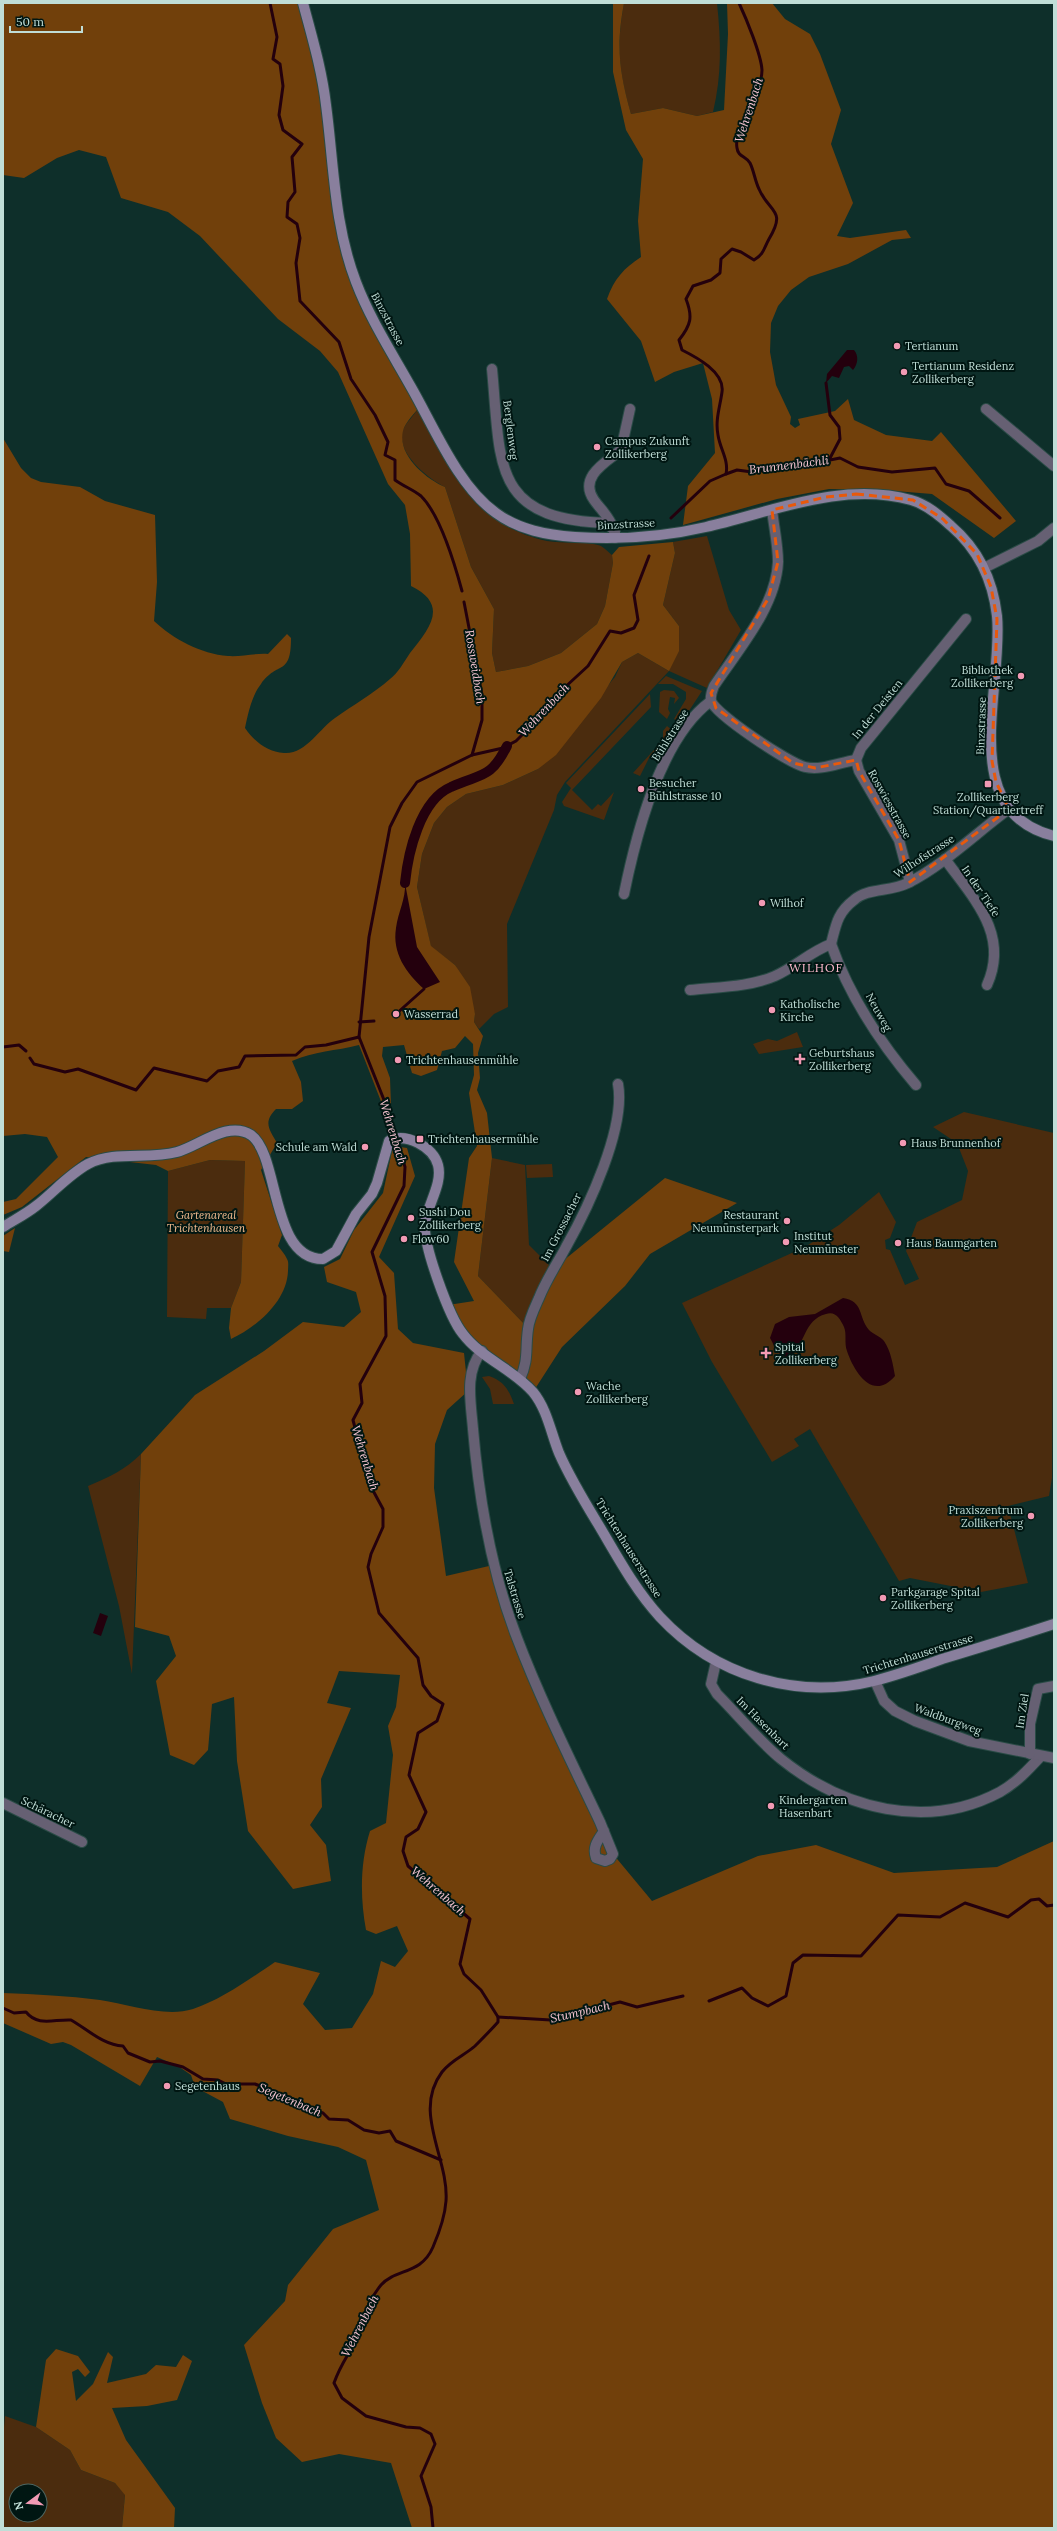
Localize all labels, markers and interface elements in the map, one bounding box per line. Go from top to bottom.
scale bar [10,8,82,34]
text: 50 m [16,14,44,29]
water label: Wehrenbach [731,75,766,144]
street label: Binzstrasse [368,290,408,348]
place label: Tertianum [905,339,959,353]
marker: Tertianum [892,341,902,351]
place label: Tertianum Residenz Zollikerberg [912,359,1014,386]
marker: Tertianum Residenz Zollikerberg [899,367,909,377]
street label: Berglenweg [500,399,522,462]
place label: Campus Zukunft Zollikerberg [605,434,691,461]
marker: Campus Zukunft Zollikerberg [592,442,602,452]
water label: Brunnenbächli [748,452,830,477]
street label: Binzstrasse [597,515,655,533]
water label: Rossweidbach [462,629,489,705]
place label: Bibliothek Zollikerberg [951,663,1014,690]
marker: Bibliothek Zollikerberg [1016,671,1026,681]
street label: In der Deisten [849,676,905,742]
water label: Wehrenbach [515,680,572,739]
street label: Binzstrasse [973,697,989,755]
street label: Bühlstrasse [648,706,692,764]
street label: Roswiesstrasse [865,767,915,841]
place label: Besucher Bühlstrasse 10 [649,776,722,803]
marker: Zollikerberg Station/Quartiertreff [983,779,993,789]
marker: Besucher Bühlstrasse 10 [636,784,646,794]
place label: Zollikerberg Station/Quartiertreff [933,790,1044,818]
street label: Wilhofstrasse [891,831,957,881]
street label: In der Tiefe [959,863,1003,919]
place label: Wilhof [770,896,805,910]
marker: Wilhof [757,898,767,908]
district label: WILHOF [789,960,843,975]
street label: Neuweg [863,990,896,1034]
place label: Katholische Kirche [780,997,840,1024]
marker: Katholische Kirche [767,1005,777,1015]
place label: Wasserrad [404,1007,458,1021]
marker: Wasserrad [391,1009,401,1019]
place label: Geburtshaus Zollikerberg [809,1046,874,1073]
place label: Trichtenhausenmühle [406,1053,518,1067]
marker: Geburtshaus Zollikerberg [794,1053,806,1065]
marker: Trichtenhausenmühle [393,1055,403,1065]
water label: Wehrenbach [376,1097,411,1166]
place label: Trichtenhausermühle [428,1132,539,1146]
marker: Trichtenhausermühle [415,1134,425,1144]
place label: Haus Brunnenhof [911,1136,1002,1150]
marker: Haus Brunnenhof [898,1138,908,1148]
place label: Schule am Wald [276,1140,357,1154]
marker: Schule am Wald [360,1142,370,1152]
street label: Im Grossacher [538,1190,584,1264]
place label: Sushi Dou Zollikerberg [419,1205,482,1232]
park label: Gartenareal Trichtenhausen [167,1208,246,1235]
place label: Restaurant Neumünsterpark [692,1208,780,1235]
marker: Sushi Dou Zollikerberg [406,1213,416,1223]
marker: Restaurant Neumünsterpark [782,1216,792,1226]
place label: Institut Neumünster [794,1229,858,1256]
place label: Flow60 [412,1232,450,1246]
marker: Flow60 [399,1234,409,1244]
place label: Haus Baumgarten [906,1236,997,1250]
marker: Institut Neumünster [781,1237,791,1247]
marker: Haus Baumgarten [893,1238,903,1248]
place label: Spital Zollikerberg [775,1340,838,1367]
marker: Spital Zollikerberg [760,1347,772,1359]
place label: Wache Zollikerberg [586,1379,649,1406]
marker: Wache Zollikerberg [573,1387,583,1397]
water label: Wehrenbach [348,1423,383,1492]
street label: Trichtenhauserstrasse [593,1496,665,1600]
place label: Praxiszentrum Zollikerberg [948,1503,1024,1530]
marker: Praxiszentrum Zollikerberg [1026,1511,1036,1521]
street label: Talstrasse [501,1567,529,1621]
place label: Parkgarage Spital Zollikerberg [891,1585,980,1612]
marker: Parkgarage Spital Zollikerberg [878,1593,888,1603]
street label: Trichtenhauserstrasse [861,1631,975,1677]
street label: Im Ziel [1012,1693,1032,1729]
street label: Im Hasenbart [734,1694,793,1753]
street label: Waldburgweg [913,1700,984,1738]
street label: Schäracher [19,1793,77,1831]
place label: Kindergarten Hasenbart [779,1793,847,1820]
marker: Kindergarten Hasenbart [766,1801,776,1811]
water label: Wehrenbach [408,1863,469,1918]
water label: Stumpbach [549,1997,611,2026]
place label: Segetenhaus [175,2079,240,2093]
water label: Segetenbach [256,2080,324,2120]
marker: Segetenhaus [162,2081,172,2091]
water label: Wehrenbach [338,2292,382,2359]
north arrow [8,2483,48,2523]
text: N [10,2499,26,2512]

